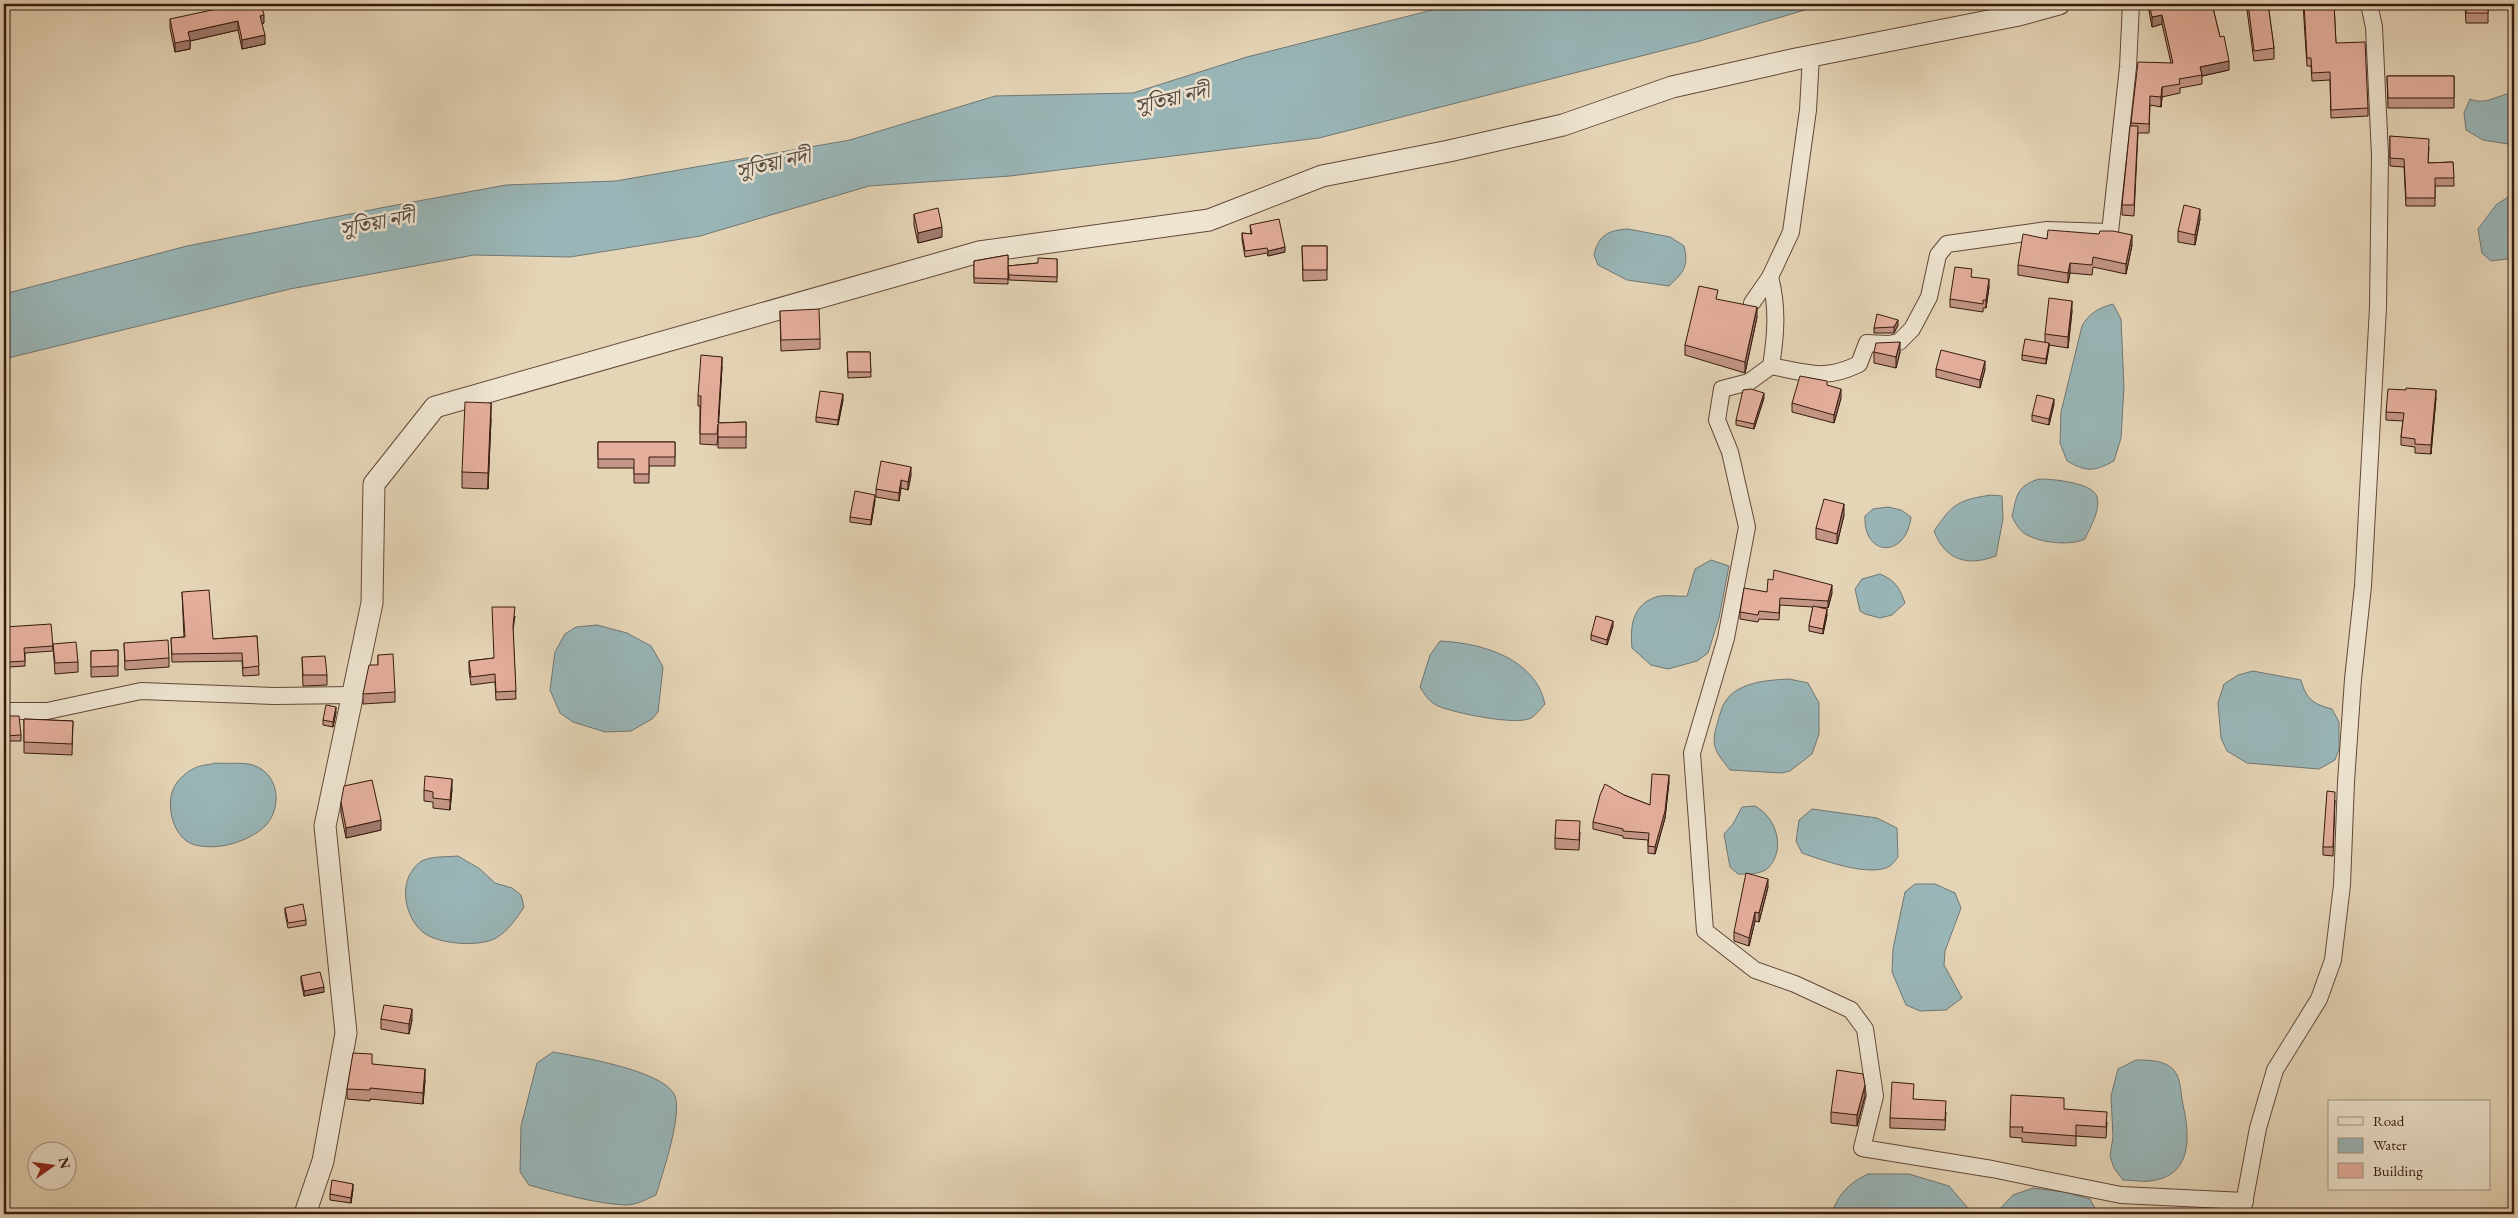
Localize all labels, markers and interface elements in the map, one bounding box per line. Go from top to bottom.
water label: সুতিয়া নদী [1132,76,1215,120]
water label: সুতিয়া নদী [733,141,816,185]
water label: সুতিয়া নদী [337,201,420,242]
legend [2328,1100,2490,1190]
text: Road [2373,1111,2405,1130]
text: Water [2373,1135,2407,1154]
north arrow [28,1140,78,1190]
text: N [55,1155,75,1171]
text: Building [2373,1161,2423,1180]

